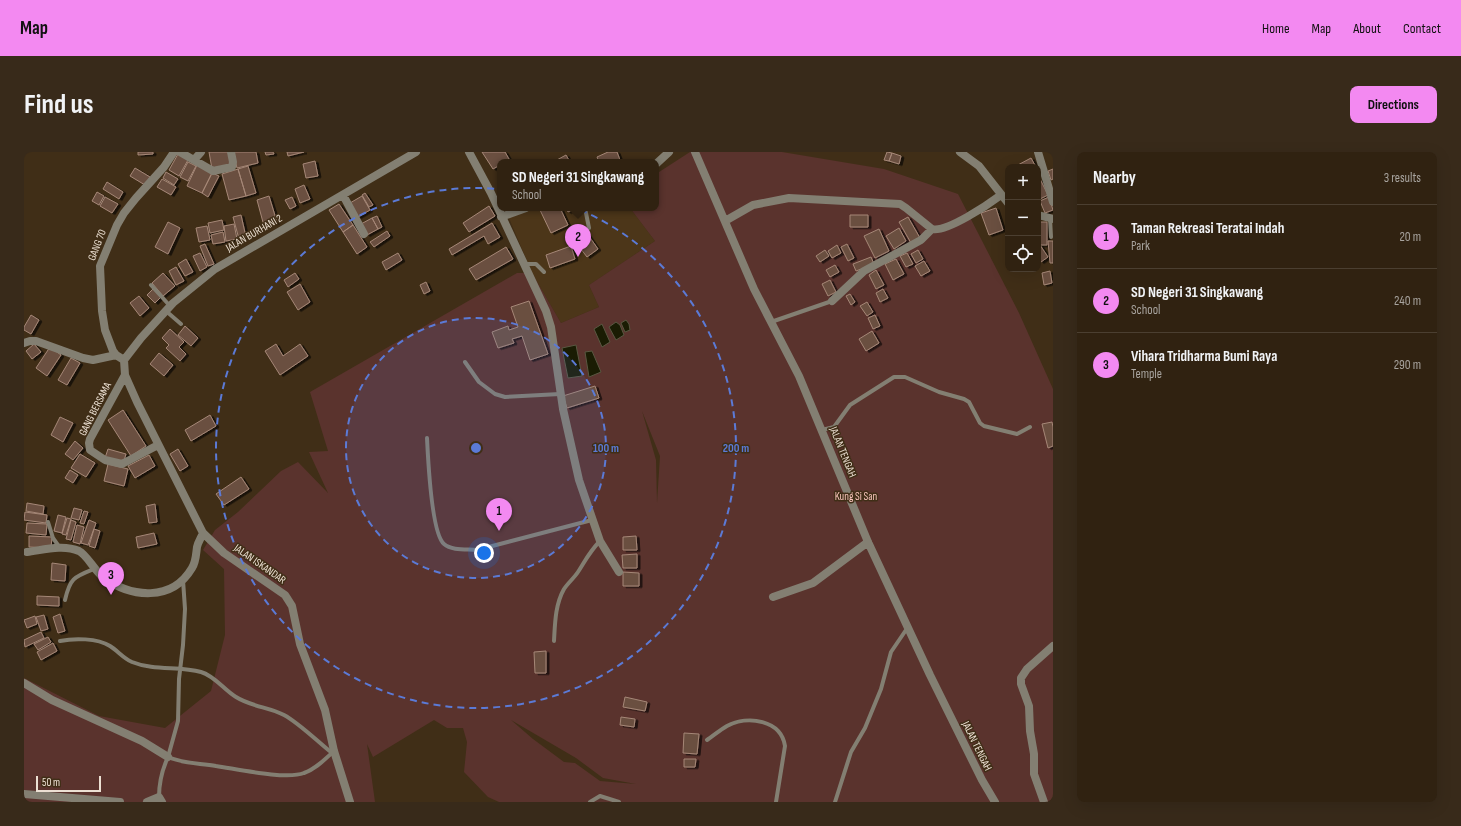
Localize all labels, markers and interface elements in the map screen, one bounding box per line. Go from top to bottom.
text: Map [20,17,48,40]
text: Home [1262,20,1290,37]
text: Map [1312,20,1331,37]
text: About [1353,20,1381,37]
text: Contact [1403,20,1441,37]
button: Directions [1350,86,1437,123]
text: Find us [24,88,93,121]
popup [497,159,659,211]
map controls [1005,164,1041,272]
button: + [1005,164,1041,200]
text: SD Negeri 31 Singkawang [512,168,644,187]
text: Nearby [1093,168,1136,188]
text: 3 results [1384,170,1421,186]
text: School [512,187,542,203]
button: − [1005,200,1041,236]
street label: JALAN BURHANI 2 [223,211,285,255]
text: Taman Rekreasi Teratai Indah [1131,219,1284,238]
pin: 2 [565,224,591,257]
street label: GANG 70 [85,227,109,262]
text: 1 [1103,229,1109,245]
text: 20 m [1399,229,1421,245]
button: locate [1005,236,1041,272]
text: Park [1131,238,1150,254]
text: SD Negeri 31 Singkawang [1131,283,1263,302]
text: 2 [1103,293,1109,309]
text: 240 m [1394,293,1421,309]
text: School [1131,302,1161,318]
text: Vihara Tridharma Bumi Raya [1131,347,1277,366]
text: 3 [1103,357,1109,373]
text: 290 m [1394,357,1421,373]
text: Temple [1131,366,1162,382]
street label: GANG BERSAMA [76,380,114,438]
street label: JALAN TENGAH [827,424,859,479]
centre of rings [469,441,483,455]
text: 100 m [593,441,619,456]
text: 200 m [723,441,749,456]
park label: Kung Si San [835,490,878,503]
pin: 1 [486,498,512,531]
street label: JALAN ISKANDAR [231,541,289,587]
your location [474,543,494,563]
pin: 3 [98,562,124,595]
street label: JALAN TENGAH [959,718,995,773]
scale bar [36,774,101,793]
text: 50 m [42,776,60,789]

